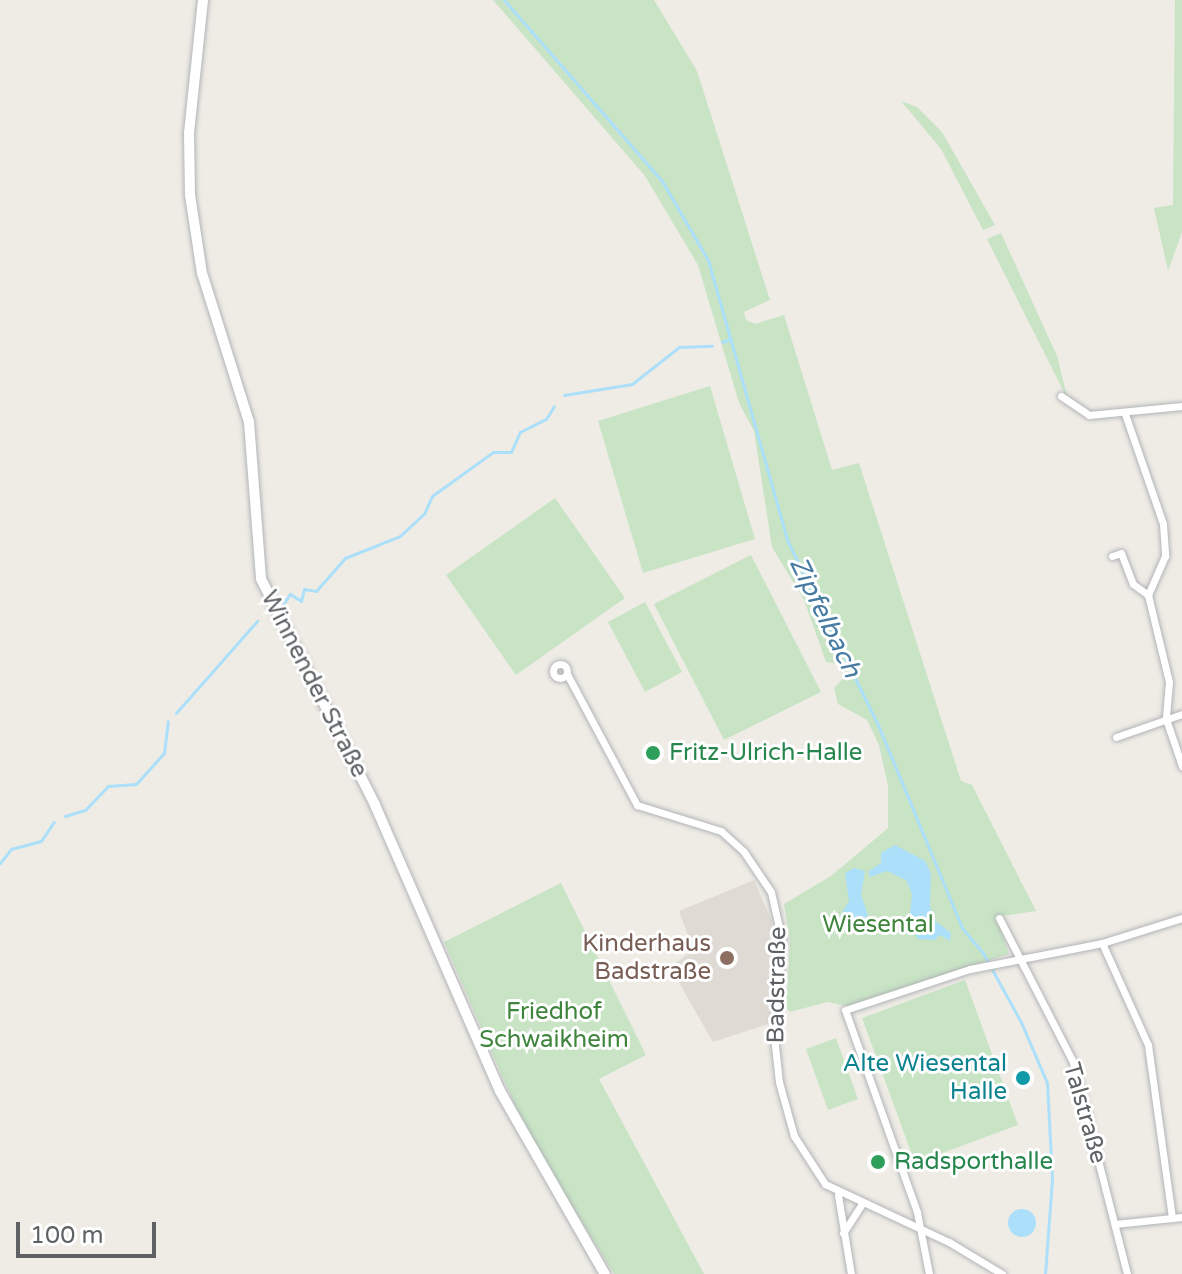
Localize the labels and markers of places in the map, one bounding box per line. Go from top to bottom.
place label: Fritz-Ulrich-Halle [669,739,862,767]
marker: Fritz-Ulrich-Halle [644,744,662,762]
place label: Kinderhaus Badstraße [582,930,711,986]
marker: Kinderhaus Badstraße [718,949,736,967]
place label: Alte Wiesental Halle [843,1050,1007,1106]
marker: Alte Wiesental Halle [1014,1069,1032,1087]
place label: Radsporthalle [894,1148,1053,1176]
marker: Radsporthalle [869,1153,887,1171]

